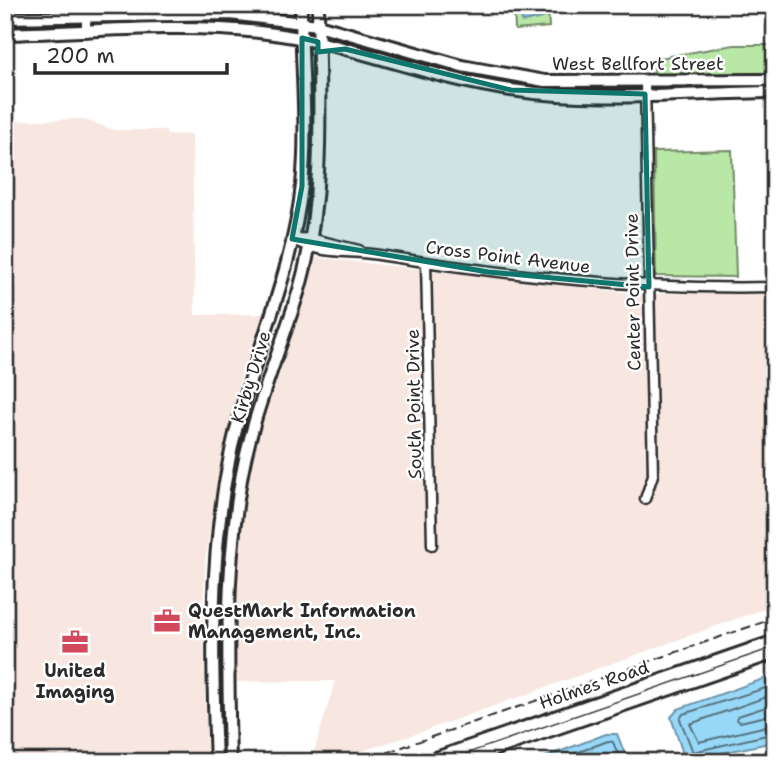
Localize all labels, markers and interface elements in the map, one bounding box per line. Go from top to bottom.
scale bar [35,32,228,76]
text: 200 m [46,42,115,70]
street label: West Bellfort Street [552,52,724,76]
street label: Center Point Drive [620,213,646,371]
street label: Cross Point Avenue [424,235,592,279]
street label: Kirby Drive [226,328,276,426]
street label: South Point Drive [401,329,427,479]
place label: QuestMark Information Management, Inc. [188,599,416,644]
office icon: QuestMark Information Management, Inc. [152,606,182,636]
office icon: United Imaging [60,627,90,657]
street label: Holmes Road [536,655,652,715]
place label: United Imaging [36,659,115,704]

